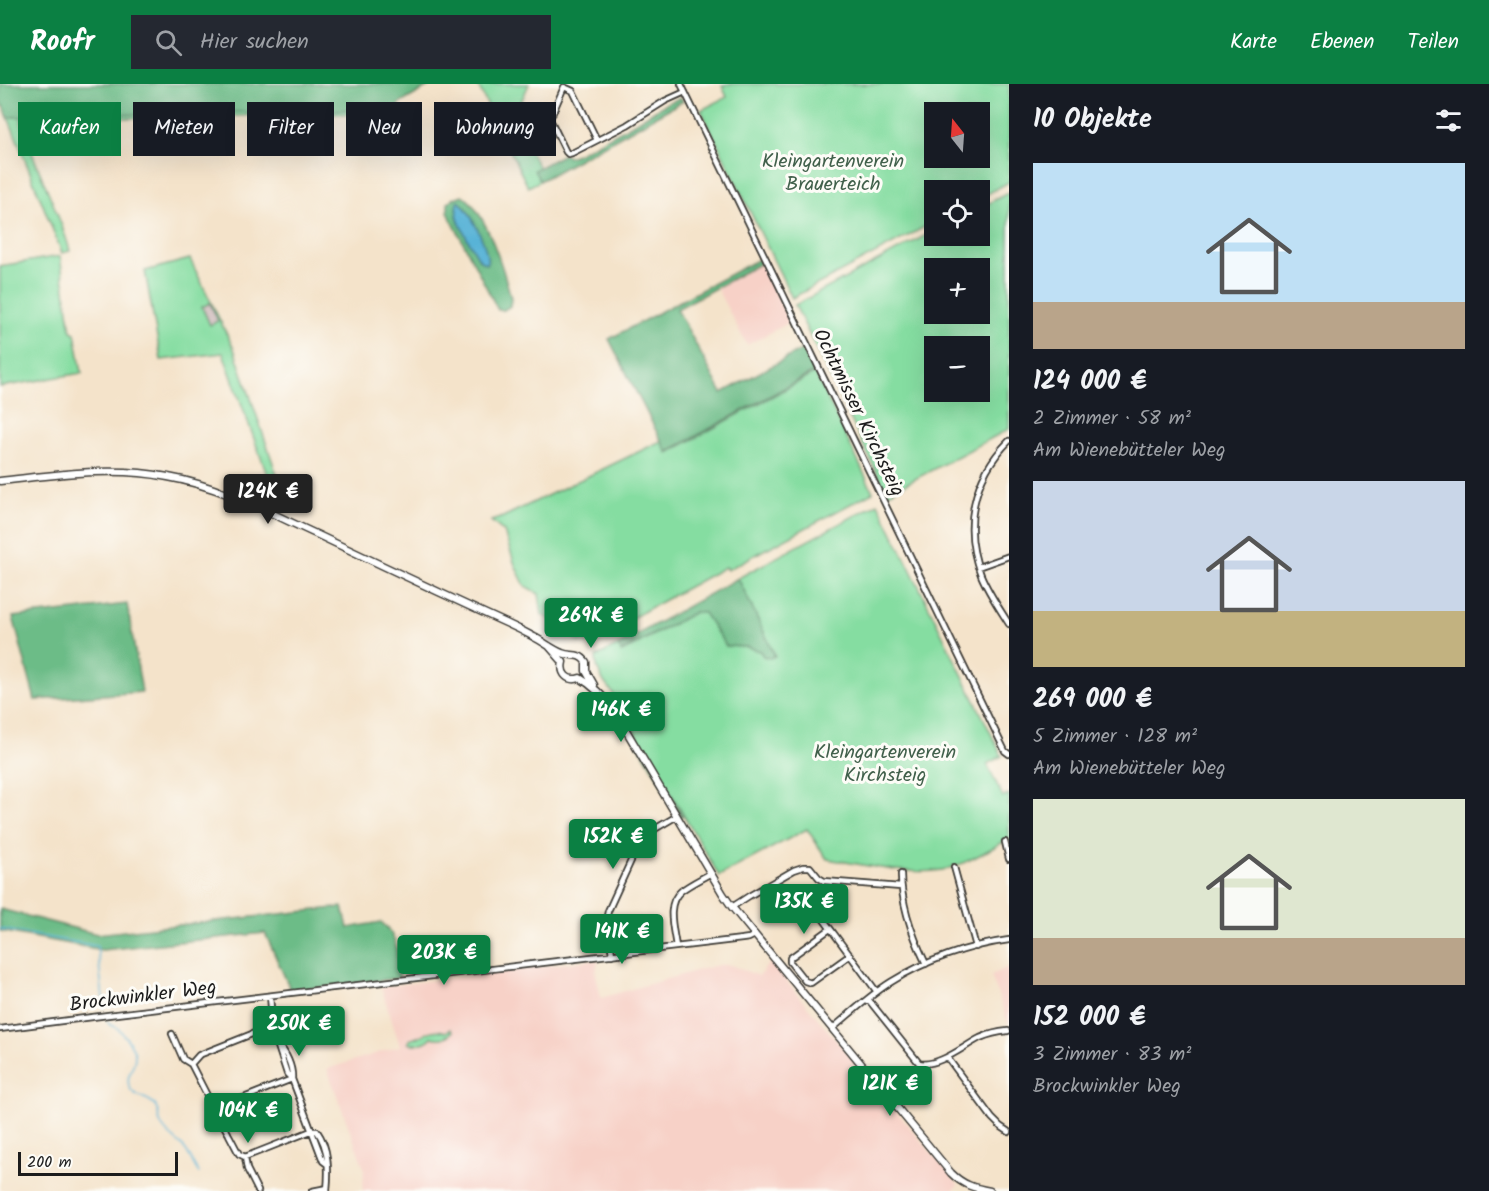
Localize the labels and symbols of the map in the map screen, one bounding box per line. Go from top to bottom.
north arrow [924,102,990,168]
park label: Kleingartenverein Brauerteich [762,146,904,201]
street label: Ochtmisser Kirchsteig [803,324,913,502]
pin: 124K € [219,474,317,525]
pin: 269K € [542,598,640,649]
pin: 146K € [572,692,670,743]
park label: Kleingartenverein Kirchsteig [814,737,956,792]
pin: 152K € [564,819,662,870]
pin: 135K € [755,884,853,935]
pin: 141K € [573,914,671,965]
pin: 203K € [395,935,493,986]
street label: Brockwinkler Weg [68,972,218,1022]
pin: 250K € [250,1006,348,1057]
pin: 121K € [841,1066,939,1117]
pin: 104K € [199,1093,297,1144]
scale bar [18,1149,178,1176]

